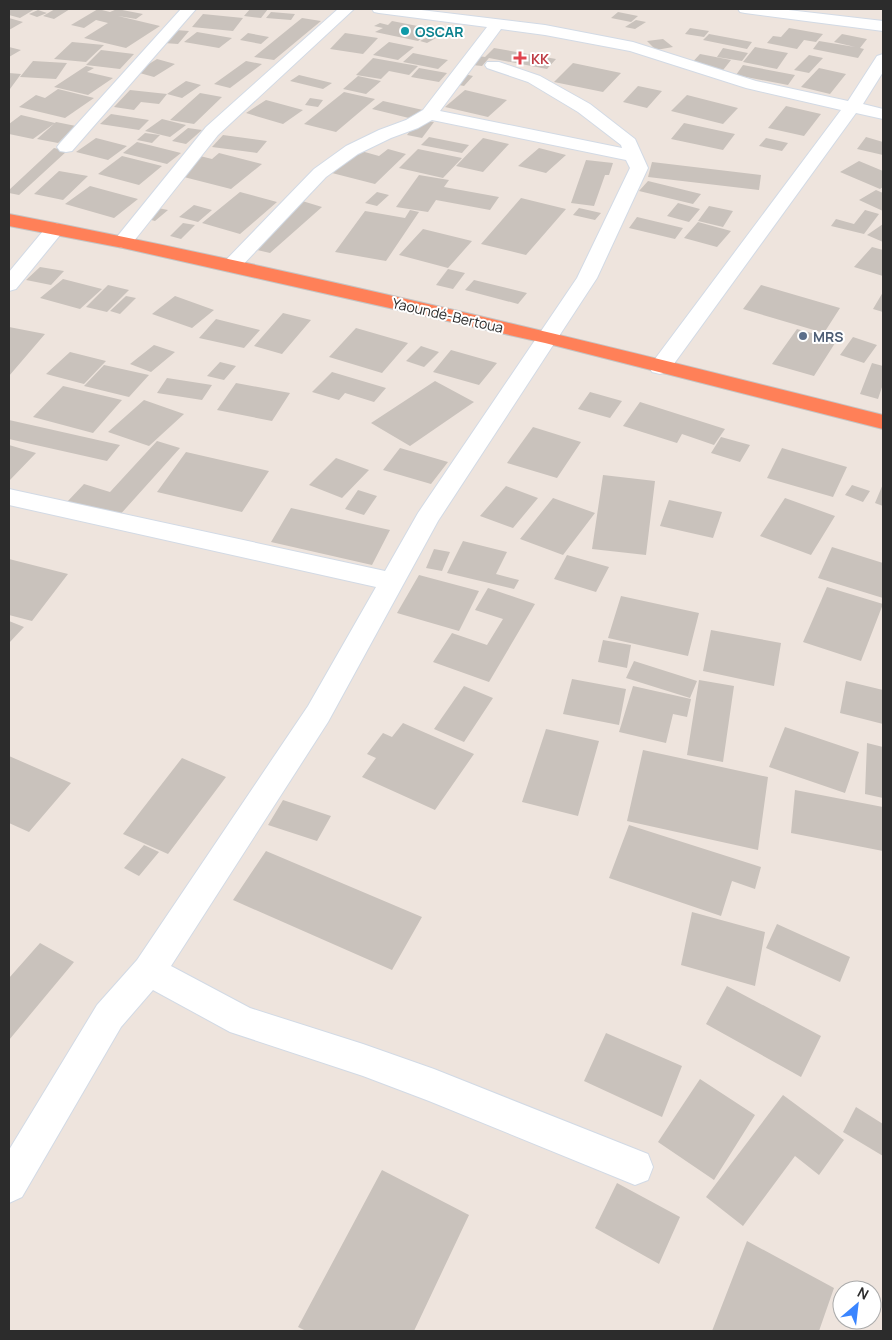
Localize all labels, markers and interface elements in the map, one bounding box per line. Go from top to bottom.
place label: OSCAR [415,22,463,41]
marker: OSCAR [399,25,411,37]
place label: KK [531,49,550,68]
marker: KK [513,51,527,65]
street label: Yaoundé-Bertoua [391,293,505,337]
place label: MRS [813,327,843,346]
marker: MRS [797,330,809,342]
north arrow [832,1280,882,1330]
text: N [854,1282,872,1304]

